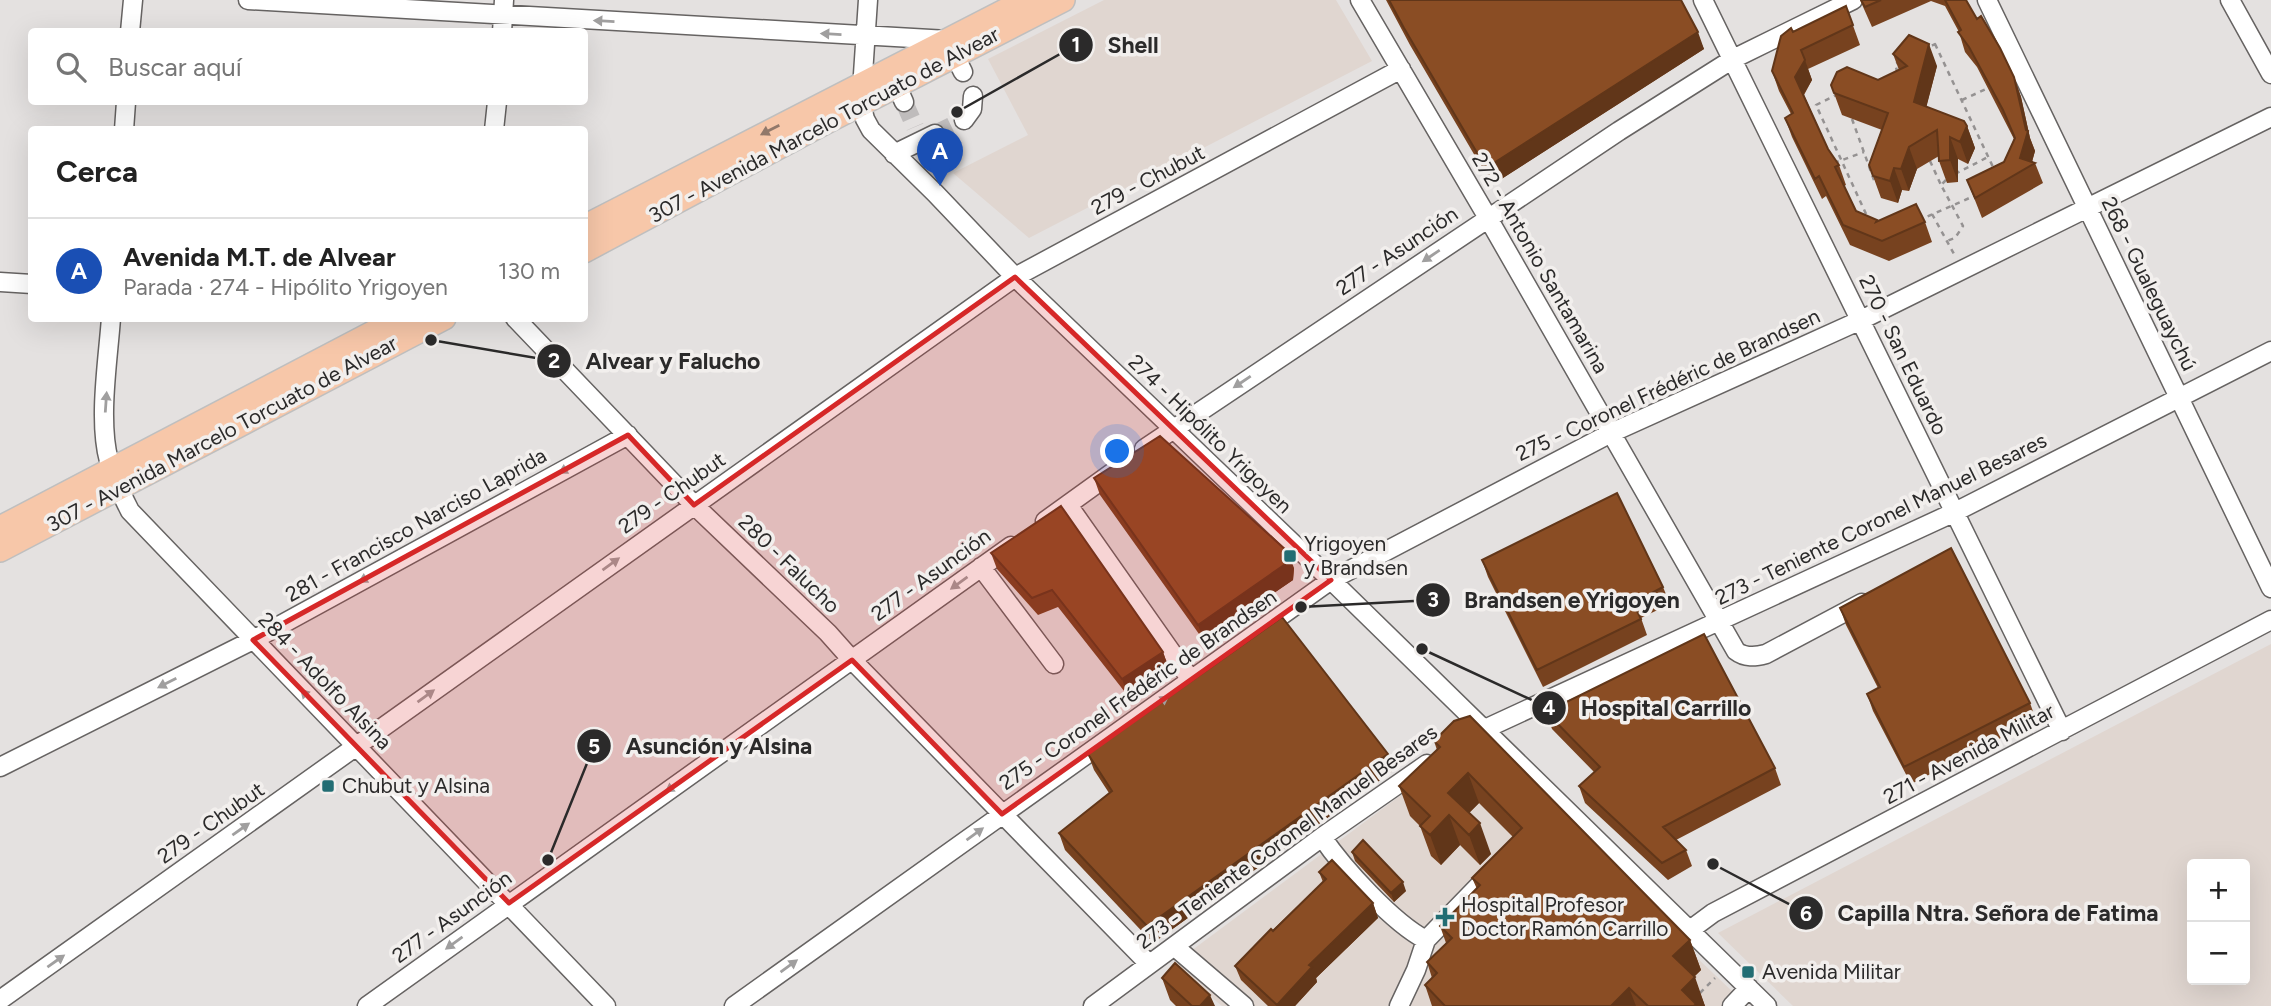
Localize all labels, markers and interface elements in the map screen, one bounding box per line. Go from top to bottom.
one-way arrow [592,15,614,26]
street label: 307 - Avenida Marcelo Torcuato de Alvear [645,22,1003,228]
callout: Shell [1059,23,1173,67]
search box [28,28,588,105]
one-way arrow [820,29,842,40]
text: Shell [1107,31,1159,59]
text: 1 [1072,32,1080,57]
icon: search [52,48,90,86]
text: Buscar aquí [108,51,242,83]
one-way arrow [760,125,780,136]
pin: A [917,128,963,186]
street label: 279 - Chubut [1087,139,1209,220]
street label: 272 - Antonio Santamarina [1467,148,1614,378]
text: Cerca [56,153,138,190]
street label: 268 - Gualeguaychú [2096,193,2202,375]
street label: 277 - Asunción [1331,201,1462,300]
text: Avenida M.T. de Alvear [123,241,396,273]
one-way arrow [1422,249,1440,263]
text: A [71,257,87,285]
text: 130 m [498,257,560,285]
street label: 270 - San Eduardo [1854,271,1953,439]
text: Parada · 274 - Hipólito Yrigoyen [123,273,448,301]
street label: 275 - Coronel Frédéric de Brandsen [1512,303,1824,466]
street label: 307 - Avenida Marcelo Torcuato de Alvear [42,330,401,537]
callout: Alvear y Falucho [537,339,774,383]
text: Alvear y Falucho [586,347,760,375]
text: 2 [548,348,560,373]
street label: 274 - Hipólito Yrigoyen [1123,349,1297,518]
one-way arrow [1233,375,1251,389]
one-way arrow [101,391,112,413]
street label: 273 - Teniente Coronel Manuel Besares [1711,427,2051,610]
your location [1100,434,1134,468]
street label: 281 - Francisco Narciso Laprida [281,442,551,607]
street label: 279 - Chubut [614,447,730,539]
one-way arrow [558,462,578,474]
street label: 280 - Falucho [734,509,845,618]
street label: 277 - Asunción [866,523,995,626]
place label: Yrigoyen y Brandsen [1304,531,1408,580]
marker: Yrigoyen y Brandsen [1282,548,1298,564]
one-way arrow [602,557,620,571]
one-way arrow [358,571,378,583]
one-way arrow [950,576,968,590]
callout: Brandsen e Yrigoyen [1415,578,1694,622]
street label: 275 - Coronel Frédéric de Brandsen [994,584,1281,795]
text: Brandsen e Yrigoyen [1464,586,1680,614]
text: 3 [1427,587,1439,612]
street label: 284 - Adolfo Alsina [254,607,397,754]
one-way arrow [157,677,177,688]
callout: Hospital Carrillo [1532,686,1766,730]
one-way arrow [300,689,317,706]
one-way arrow [417,690,435,704]
text: Hospital Carrillo [1581,694,1751,722]
one-way arrow [1151,695,1169,709]
text: 4 [1542,695,1556,720]
street label: 271 - Avenida Militar [1879,698,2058,809]
street label: 273 - Teniente Coronel Manuel Besares [1131,719,1442,954]
callout: Asunción y Alsina [576,724,826,768]
text: Asunción y Alsina [626,732,812,760]
text: 5 [588,734,600,759]
place label: Chubut y Alsina [342,773,490,798]
street label: 279 - Chubut [153,777,269,869]
marker: Chubut y Alsina [320,778,336,794]
one-way arrow [665,779,683,793]
one-way arrow [232,822,250,836]
one-way arrow [966,827,984,841]
map controls [2187,859,2250,985]
button: + [2187,859,2250,922]
street label: 277 - Asunción [387,865,516,968]
callout: Capilla Ntra. Señora de Fatima [1789,891,2173,935]
place label: Hospital Profesor Doctor Ramón Carrillo [1461,892,1669,941]
text: Capilla Ntra. Señora de Fatima [1838,899,2158,927]
text: 6 [1800,901,1812,926]
marker: Hospital Profesor Doctor Ramón Carrillo [1435,907,1455,927]
button: − [2187,922,2250,985]
one-way arrow [445,936,463,950]
one-way arrow [47,954,65,968]
one-way arrow [780,959,799,973]
place label: Avenida Militar [1762,959,1901,984]
marker: Avenida Militar [1740,964,1756,980]

